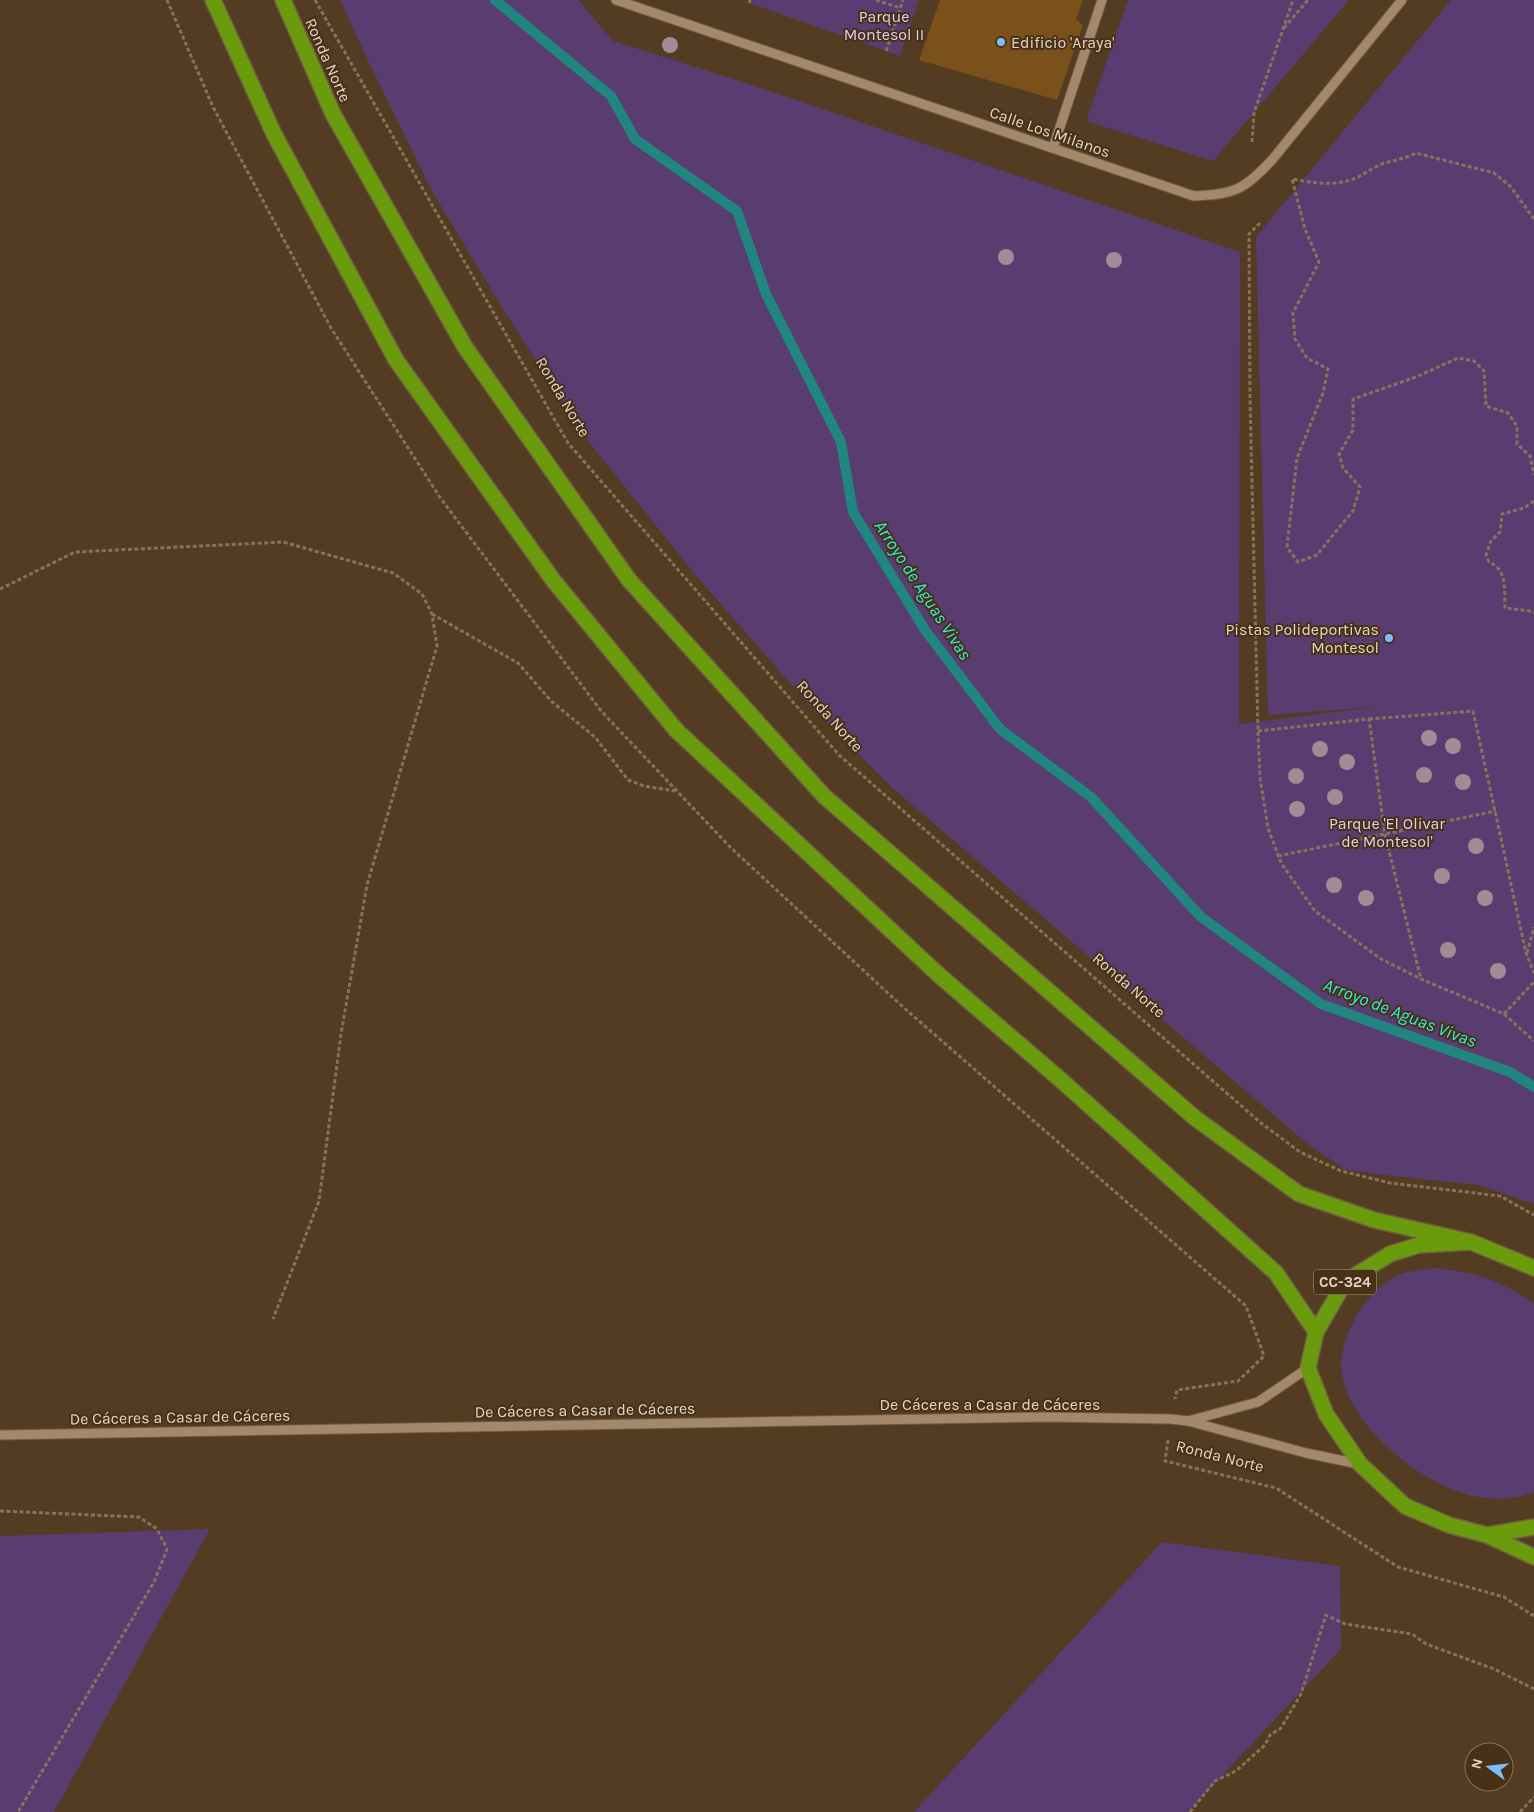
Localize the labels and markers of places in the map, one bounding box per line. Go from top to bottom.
place label: Edificio 'Araya' [1011,33,1114,52]
marker: Edificio 'Araya' [995,36,1007,48]
place label: Pistas Polideportivas Montesol [1225,620,1379,657]
marker: Pistas Polideportivas Montesol [1383,632,1395,644]

